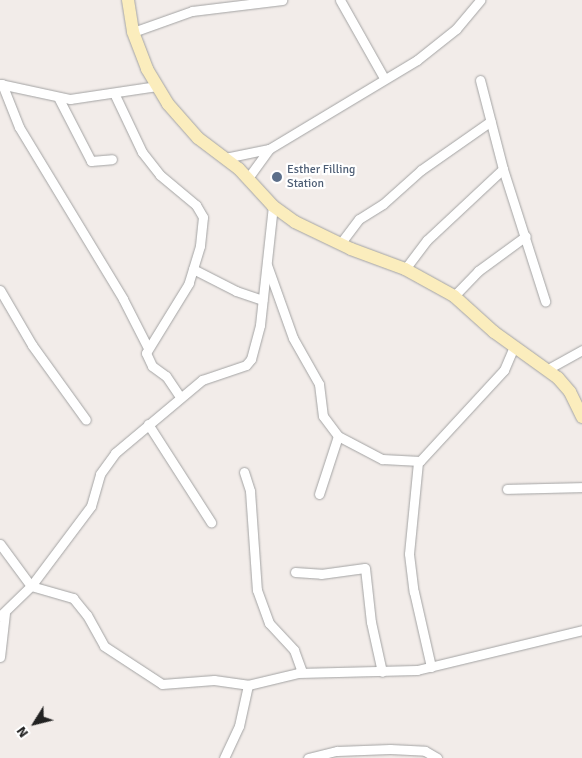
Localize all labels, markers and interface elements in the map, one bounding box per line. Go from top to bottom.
place label: Esther Filling Station [287,163,355,191]
marker: Esther Filling Station [271,171,283,183]
north arrow [10,698,60,748]
text: N [13,723,32,741]

